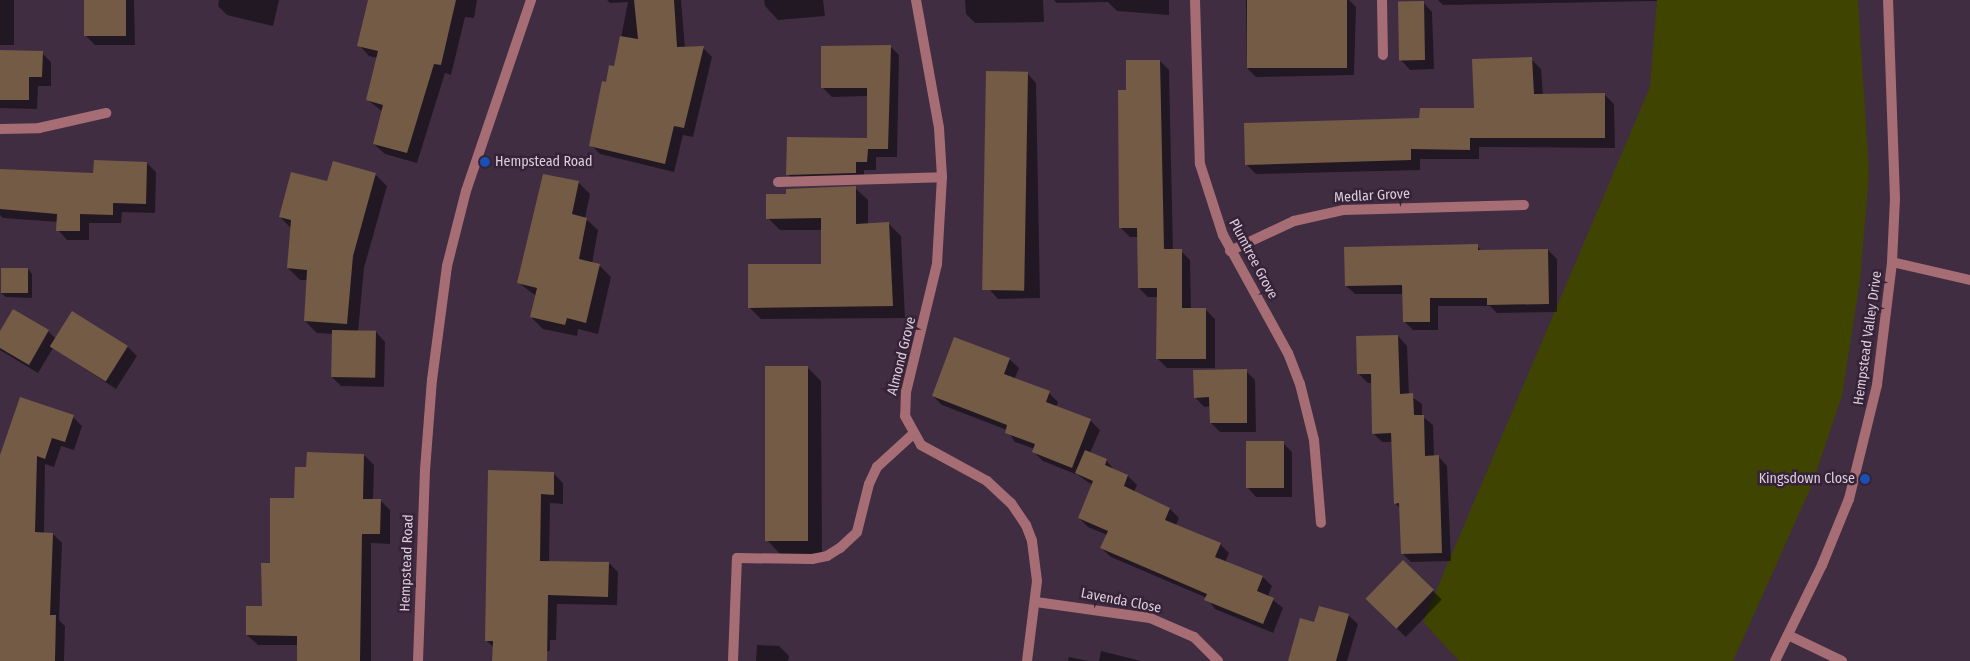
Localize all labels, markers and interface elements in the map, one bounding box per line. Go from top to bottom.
place label: Hempstead Road [495,154,592,170]
marker: Hempstead Road [479,156,491,168]
street label: Medlar Grove [1334,186,1410,206]
street label: Plumtree Grove [1225,216,1281,302]
street label: Hempstead Valley Drive [1850,270,1886,406]
street label: Almond Grove [884,315,920,397]
place label: Kingsdown Close [1759,471,1855,487]
marker: Kingsdown Close [1859,473,1871,485]
street label: Hempstead Road [397,514,417,612]
street label: Lavenda Close [1079,585,1163,617]

